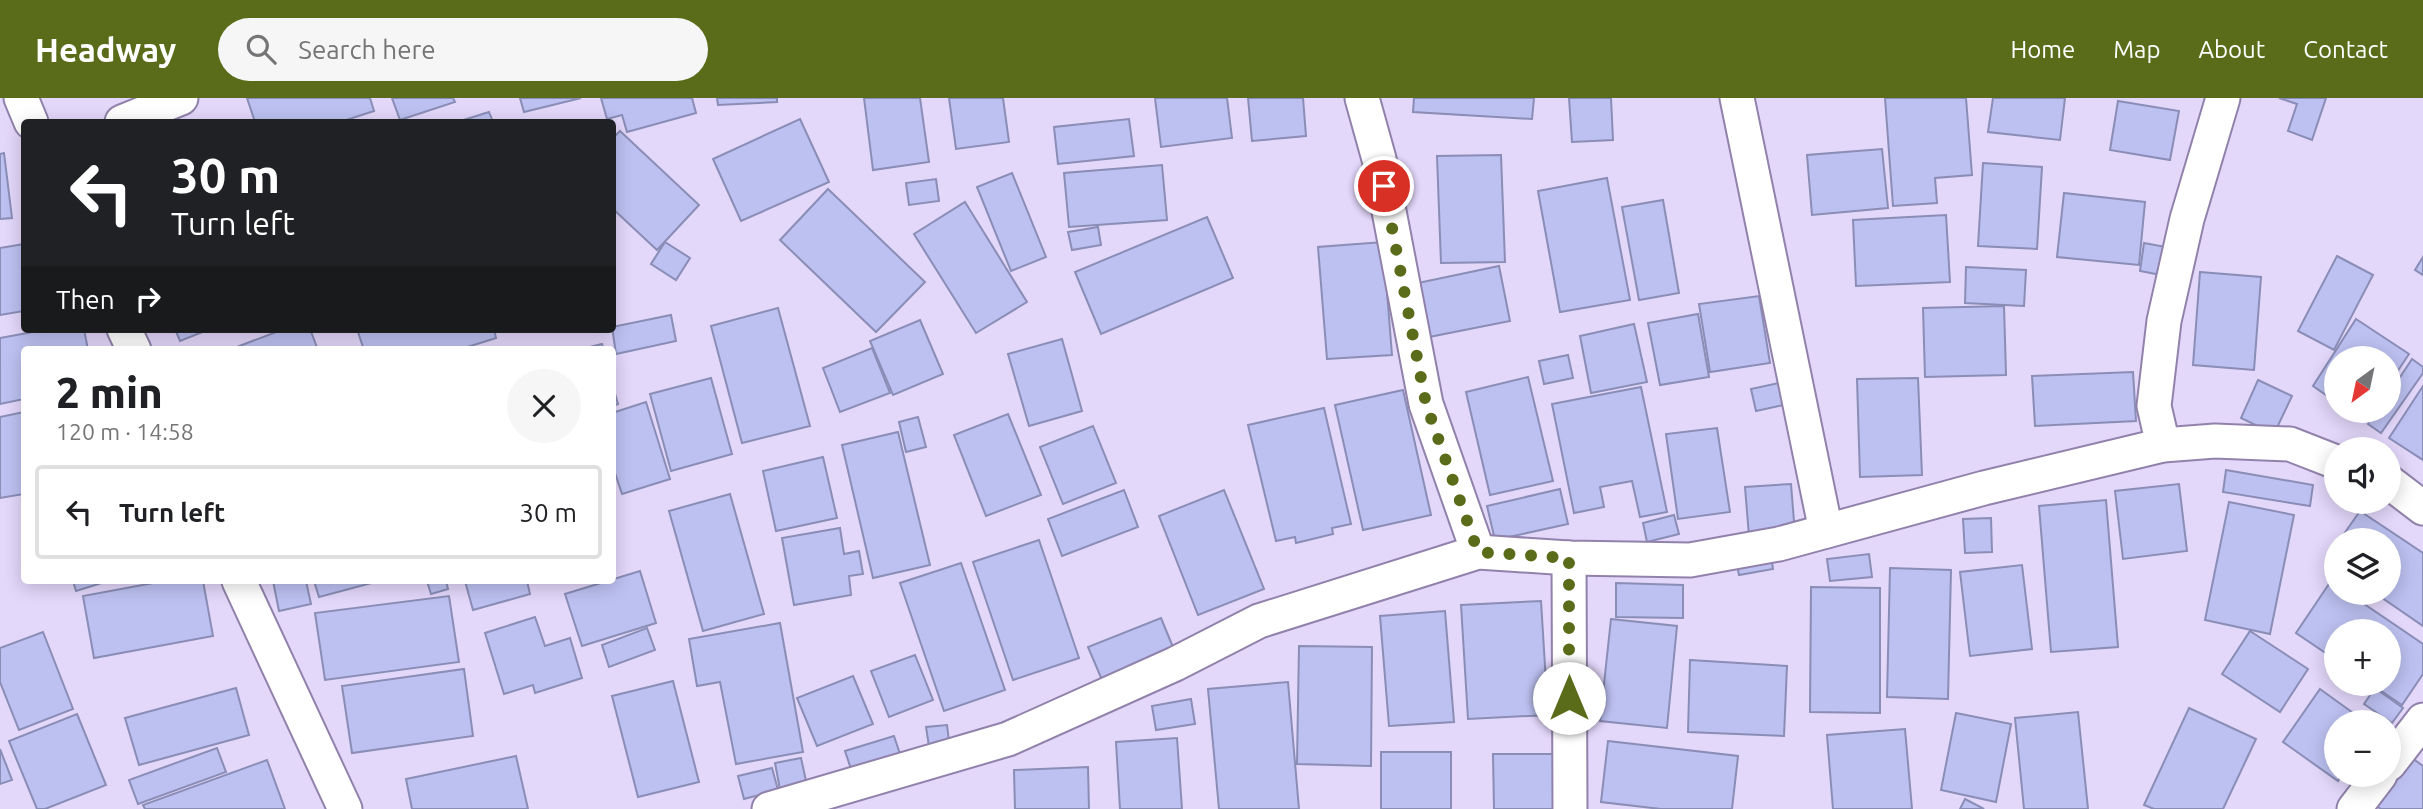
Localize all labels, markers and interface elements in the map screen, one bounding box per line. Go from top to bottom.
search box [218,18,708,81]
icon: search [242,30,280,68]
text: Headway [35,31,176,68]
text: Search here [298,35,436,64]
text: Home [2010,36,2075,63]
text: Map [2113,36,2160,63]
text: About [2198,36,2265,63]
text: Contact [2303,36,2388,63]
icon: left [56,147,147,238]
text: 30 m [171,147,280,202]
pin [1354,156,1414,216]
icon: arrive [1365,167,1403,205]
text: Turn left [171,205,295,241]
icon: right [129,280,167,318]
text: Then [56,285,115,314]
north arrow [2324,346,2401,424]
map controls [2324,346,2401,787]
text: 2 min [56,369,163,416]
button: close [507,369,581,443]
text: 120 m · 14:58 [56,419,194,444]
button: sound [2324,437,2401,514]
icon: left [60,493,98,531]
text: Turn left [119,498,225,527]
text: 30 m [519,498,577,527]
button: layers [2324,528,2401,605]
button: + [2324,619,2401,696]
position arrow [1532,661,1606,735]
button: − [2324,710,2401,787]

